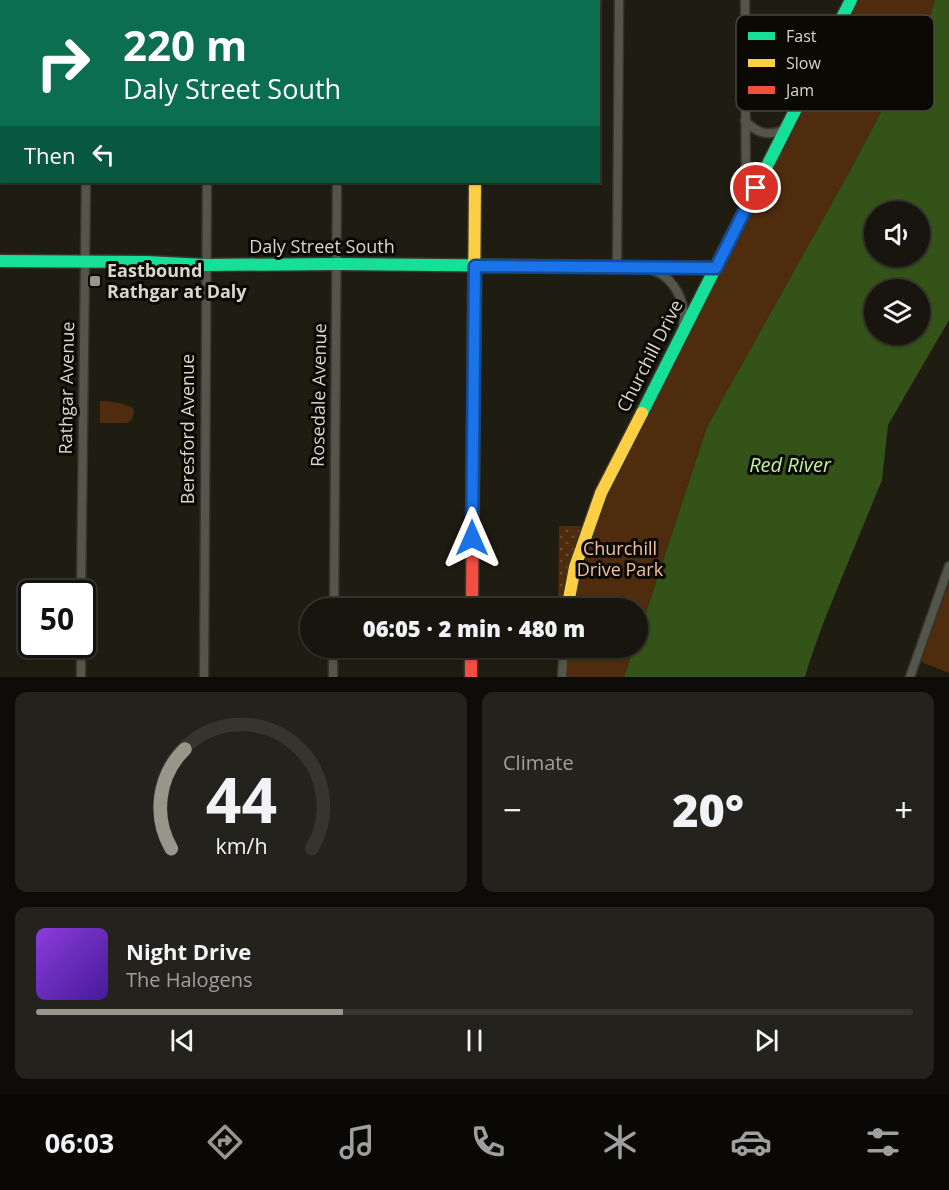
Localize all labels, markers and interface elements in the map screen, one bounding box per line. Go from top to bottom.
legend [736,15,934,111]
text: 220 m [123,16,247,73]
icon: right [24,24,102,102]
text: Fast [786,25,817,47]
text: Slow [786,52,821,74]
text: Daly Street South [123,70,341,107]
text: Jam [784,79,814,101]
icon: left [87,138,120,171]
text: Then [24,140,75,170]
pin [730,162,781,213]
icon: arrive [739,171,772,204]
map controls [864,201,930,345]
button: sound [864,201,930,267]
street label: Daly Street South [249,234,395,258]
place label: Eastbound Rathgar at Daly [107,258,247,303]
marker: Eastbound Rathgar at Daly [88,274,102,288]
button: layers [864,279,930,345]
street label: Churchill Drive [611,295,688,416]
street label: Rathgar Avenue [53,321,79,455]
street label: Rosedale Avenue [305,323,331,467]
street label: Beresford Avenue [175,354,199,504]
water label: Red River [749,451,832,478]
position arrow [440,506,504,570]
park label: Churchill Drive Park [577,536,664,581]
speed limit sign: 50 [18,580,96,658]
text: 06:05 · 2 min · 480 m [363,613,585,643]
text: Climate [503,749,574,776]
text: 44 [205,756,277,841]
text: 20° [672,779,744,840]
text: − [503,787,522,832]
text: + [894,787,913,832]
text: km/h [215,831,267,860]
text: Night Drive [126,936,251,966]
text: The Halogens [126,966,253,993]
icon: previous [166,1024,199,1057]
icon: pause [458,1024,491,1057]
icon: next [750,1024,783,1057]
icon: directions [204,1121,246,1163]
icon: music [336,1121,378,1163]
icon: phone [467,1121,509,1163]
icon: climate [599,1121,641,1163]
icon: car [730,1121,772,1163]
icon: filters [862,1121,904,1163]
text: 06:03 [45,1124,114,1161]

